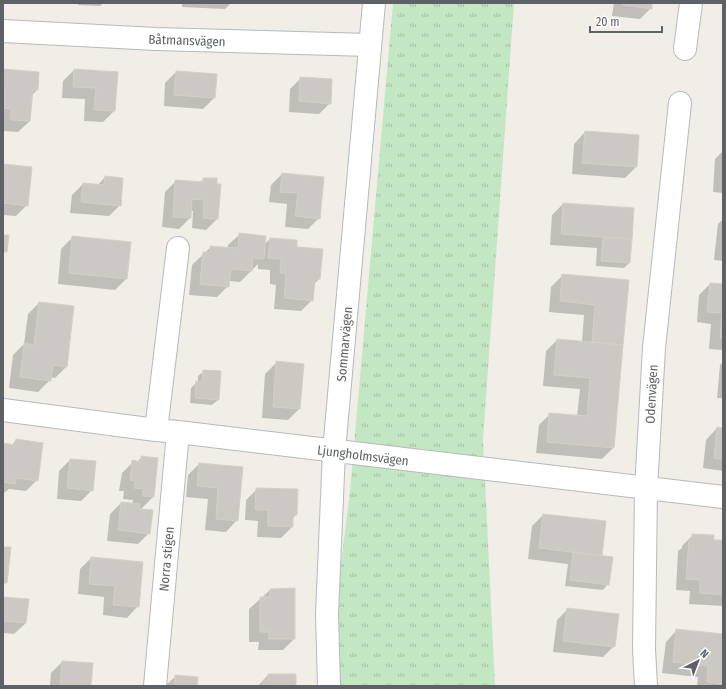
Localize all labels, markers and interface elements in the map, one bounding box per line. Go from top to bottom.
scale bar [590,8,662,34]
text: 20 m [596,15,620,29]
street label: Båtmansvägen [148,32,226,49]
street label: Sommarvägen [334,306,355,382]
street label: Odenvägen [642,364,661,424]
street label: Ljungholmsvägen [316,442,410,469]
street label: Norra stigen [156,526,177,592]
north arrow [678,641,718,681]
text: N [698,647,711,661]

